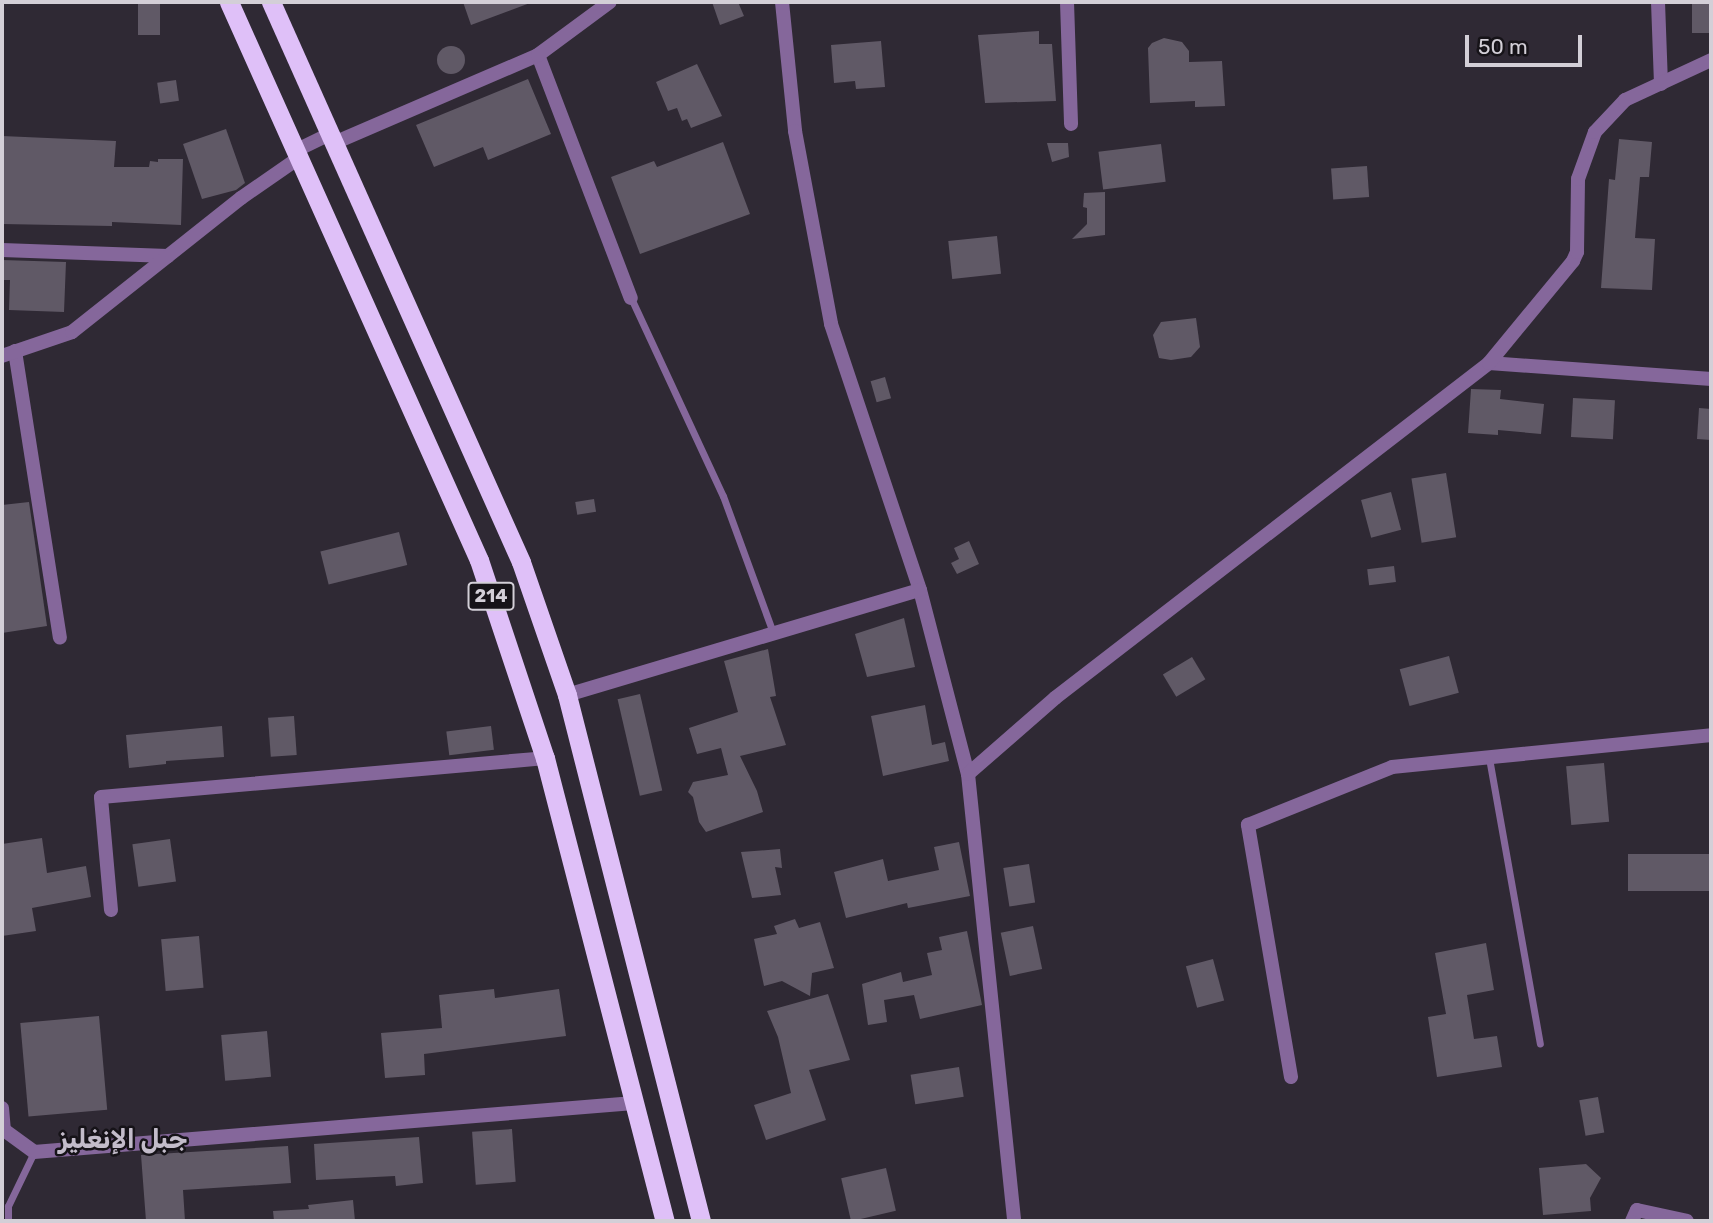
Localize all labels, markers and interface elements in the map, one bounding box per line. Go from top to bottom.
scale bar [1468,21,1585,65]
text: 50 m [1478,34,1528,59]
road number: 214 [466,582,516,610]
district label: جبل الإنغليز [58,1124,188,1156]

